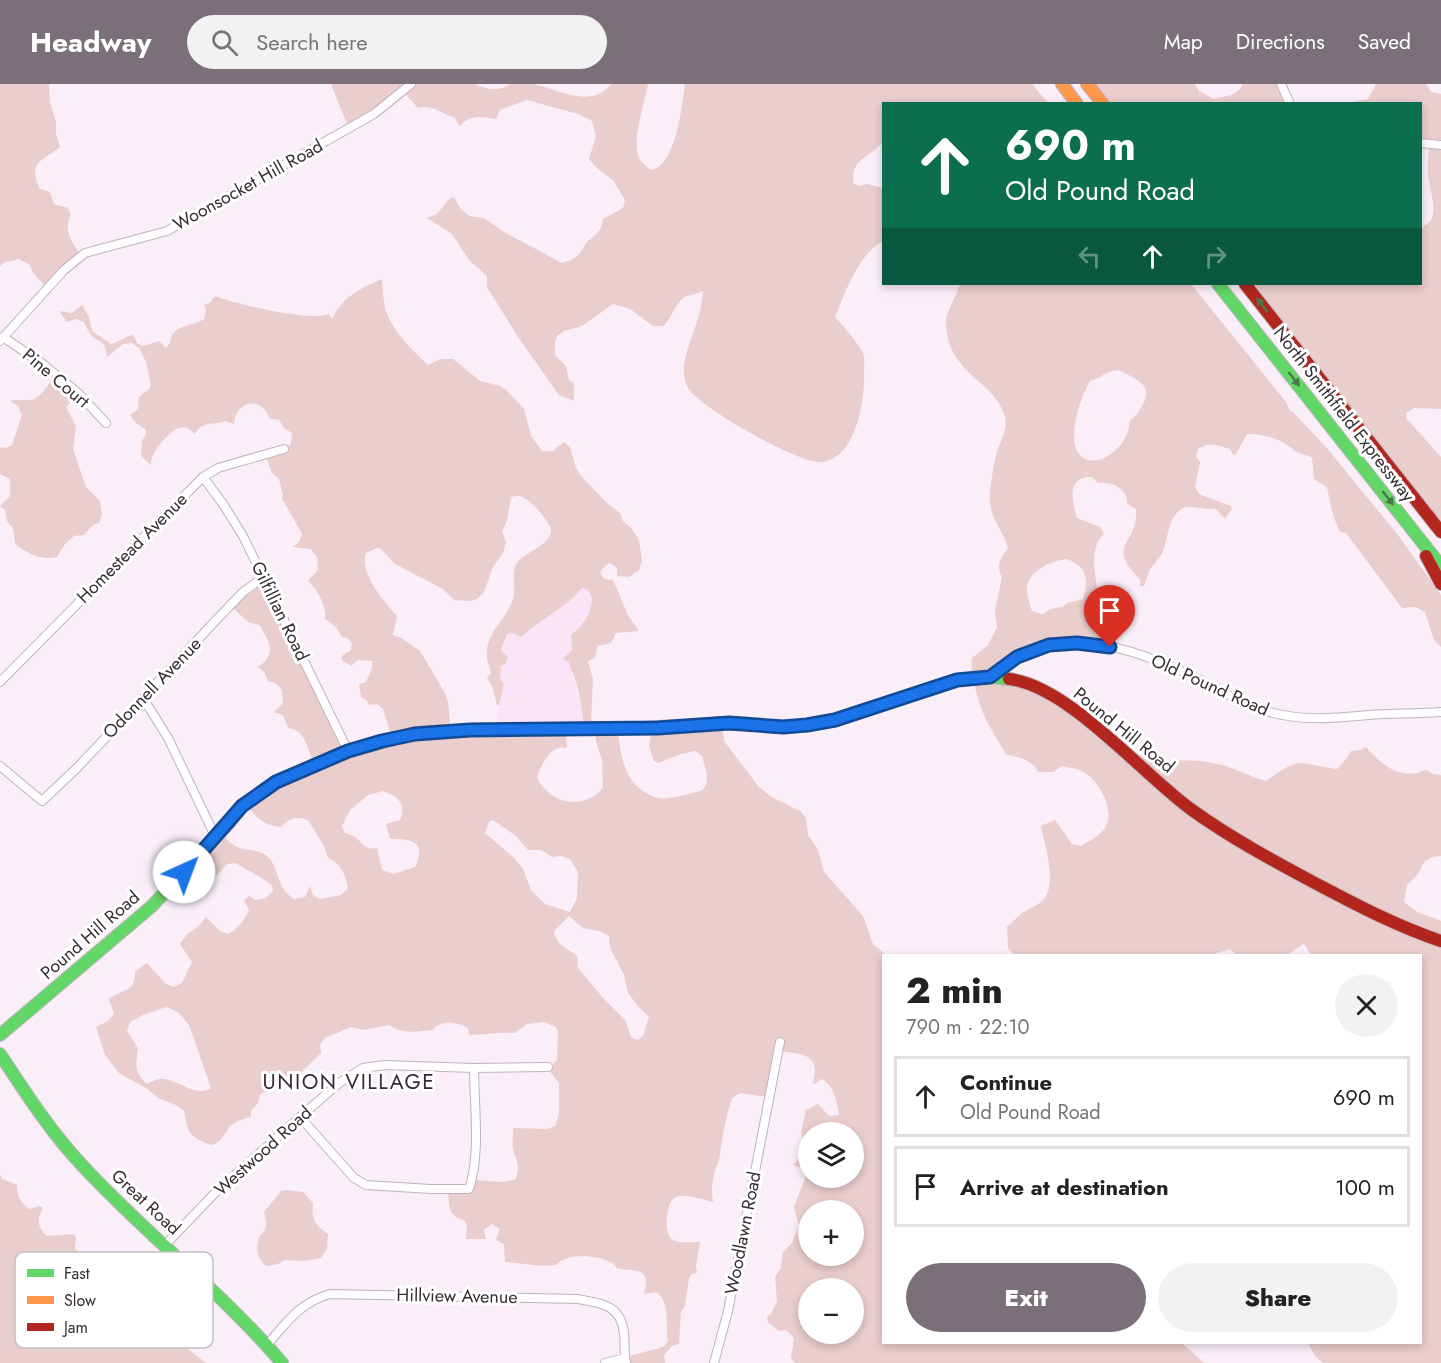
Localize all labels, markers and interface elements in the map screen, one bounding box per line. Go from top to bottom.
search box [187,15,607,69]
text: Headway [30,22,151,63]
icon: search [208,26,241,59]
text: Search here [256,26,368,58]
text: Map [1164,27,1203,57]
text: Directions [1236,27,1325,57]
text: Saved [1358,27,1411,57]
text: 690 m [1005,115,1136,176]
icon: ahead [906,126,984,204]
street label: Woonsocket Hill Road [168,133,328,237]
text: Old Pound Road [1005,171,1195,210]
icon: left [1073,240,1106,273]
icon: ahead [1136,240,1169,273]
icon: right [1199,240,1232,273]
one-way arrow [1255,297,1268,313]
street label: North Smithfield Expressway [1267,321,1421,507]
street label: Pine Court [17,342,96,414]
one-way arrow [1287,371,1300,387]
street label: Homestead Avenue [71,487,193,609]
one-way arrow [1381,491,1393,506]
street label: Gilfillian Road [245,557,315,665]
pin [1084,585,1135,647]
icon: arrive [1093,594,1126,627]
street label: Odonnell Avenue [97,631,207,745]
street label: Old Pound Road [1147,647,1273,723]
street label: Pound Hill Road [1068,681,1180,779]
position arrow [152,840,216,904]
street label: Pound Hill Road [35,885,145,985]
text: 2 min [906,964,1003,1016]
button: close [1335,974,1398,1037]
text: 790 m · 22:10 [906,1013,1029,1042]
text: Continue [960,1066,1052,1098]
district label: UNION VILLAGE [263,1067,435,1097]
icon: ahead [909,1080,942,1113]
text: 690 m [1333,1081,1395,1113]
text: Old Pound Road [960,1098,1101,1127]
street label: Westwood Road [208,1100,318,1202]
map controls [798,1122,864,1344]
button: layers [798,1122,864,1188]
street label: Great Road [106,1163,186,1241]
street label: Woodlawn Road [718,1169,768,1297]
icon: arrive [909,1170,942,1203]
text: Arrive at destination [960,1171,1169,1203]
text: 100 m [1335,1171,1395,1203]
button: + [798,1200,864,1266]
legend [15,1252,213,1348]
text: Fast [64,1262,90,1285]
button: Exit [906,1263,1146,1332]
button: Share [1158,1263,1398,1332]
button: − [798,1278,864,1344]
street label: Hillview Avenue [396,1282,518,1310]
text: Slow [64,1289,96,1312]
text: Jam [62,1316,88,1339]

